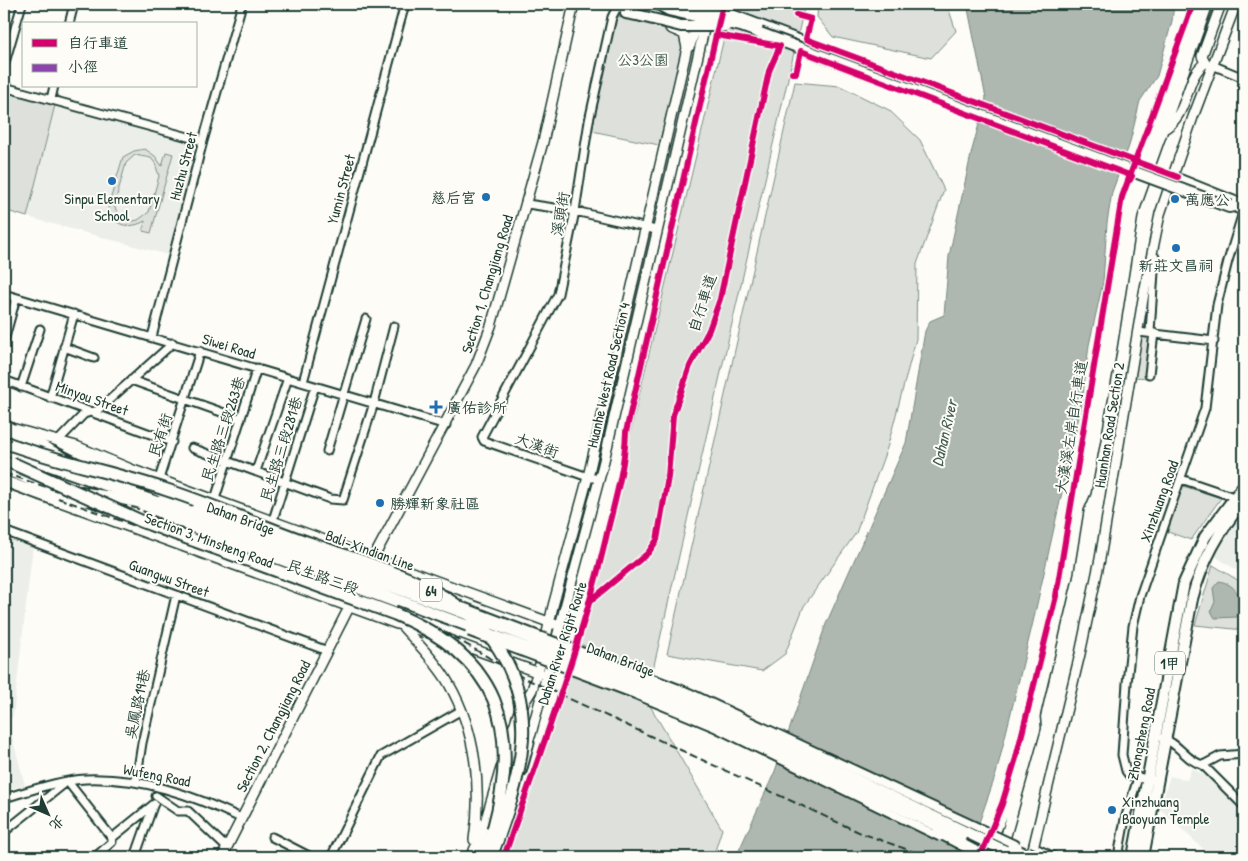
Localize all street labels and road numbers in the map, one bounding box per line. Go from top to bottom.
street label: Huzhu Street [164,129,202,203]
street label: Yumin Street [322,151,361,226]
street label: 溪頭街 [546,190,574,238]
street label: Section 1, Changjiang Road [456,212,518,356]
street label: 自行車道 [683,271,721,335]
street label: Huanhe West Road Section 4 [581,300,635,450]
street label: Siwei Road [200,328,258,364]
street label: 大漢溪左岸自行車道 [1050,359,1092,495]
street label: Huanhan Road Section 2 [1089,361,1129,489]
street label: 民生路三段263巷 [196,374,250,484]
street label: Minyou Street [53,375,132,421]
street label: 民生路三段281巷 [255,394,307,504]
street label: 民有街 [143,410,177,460]
street label: 大漢街 [512,427,562,463]
street label: Xinzhuang Road [1135,457,1183,545]
street label: Dahan Bridge [204,496,278,540]
street label: Section 3, Minsheng Road [142,507,276,573]
street label: Bali-Xindian Line [323,524,417,576]
street label: Guangwu Street [126,554,213,602]
street label: 民生路三段 [284,554,362,600]
road number: 64 [420,578,442,602]
street label: Dahan River Right Route [532,579,592,707]
street label: Dahan Bridge [584,637,658,681]
road number: 1甲 [1155,651,1185,674]
street label: Section 2, Changjiang Road [231,656,315,795]
street label: 吳鳳路19巷 [119,667,155,741]
street label: Zhongzheng Road [1122,686,1160,782]
street label: Wufeng Road [122,758,193,792]

